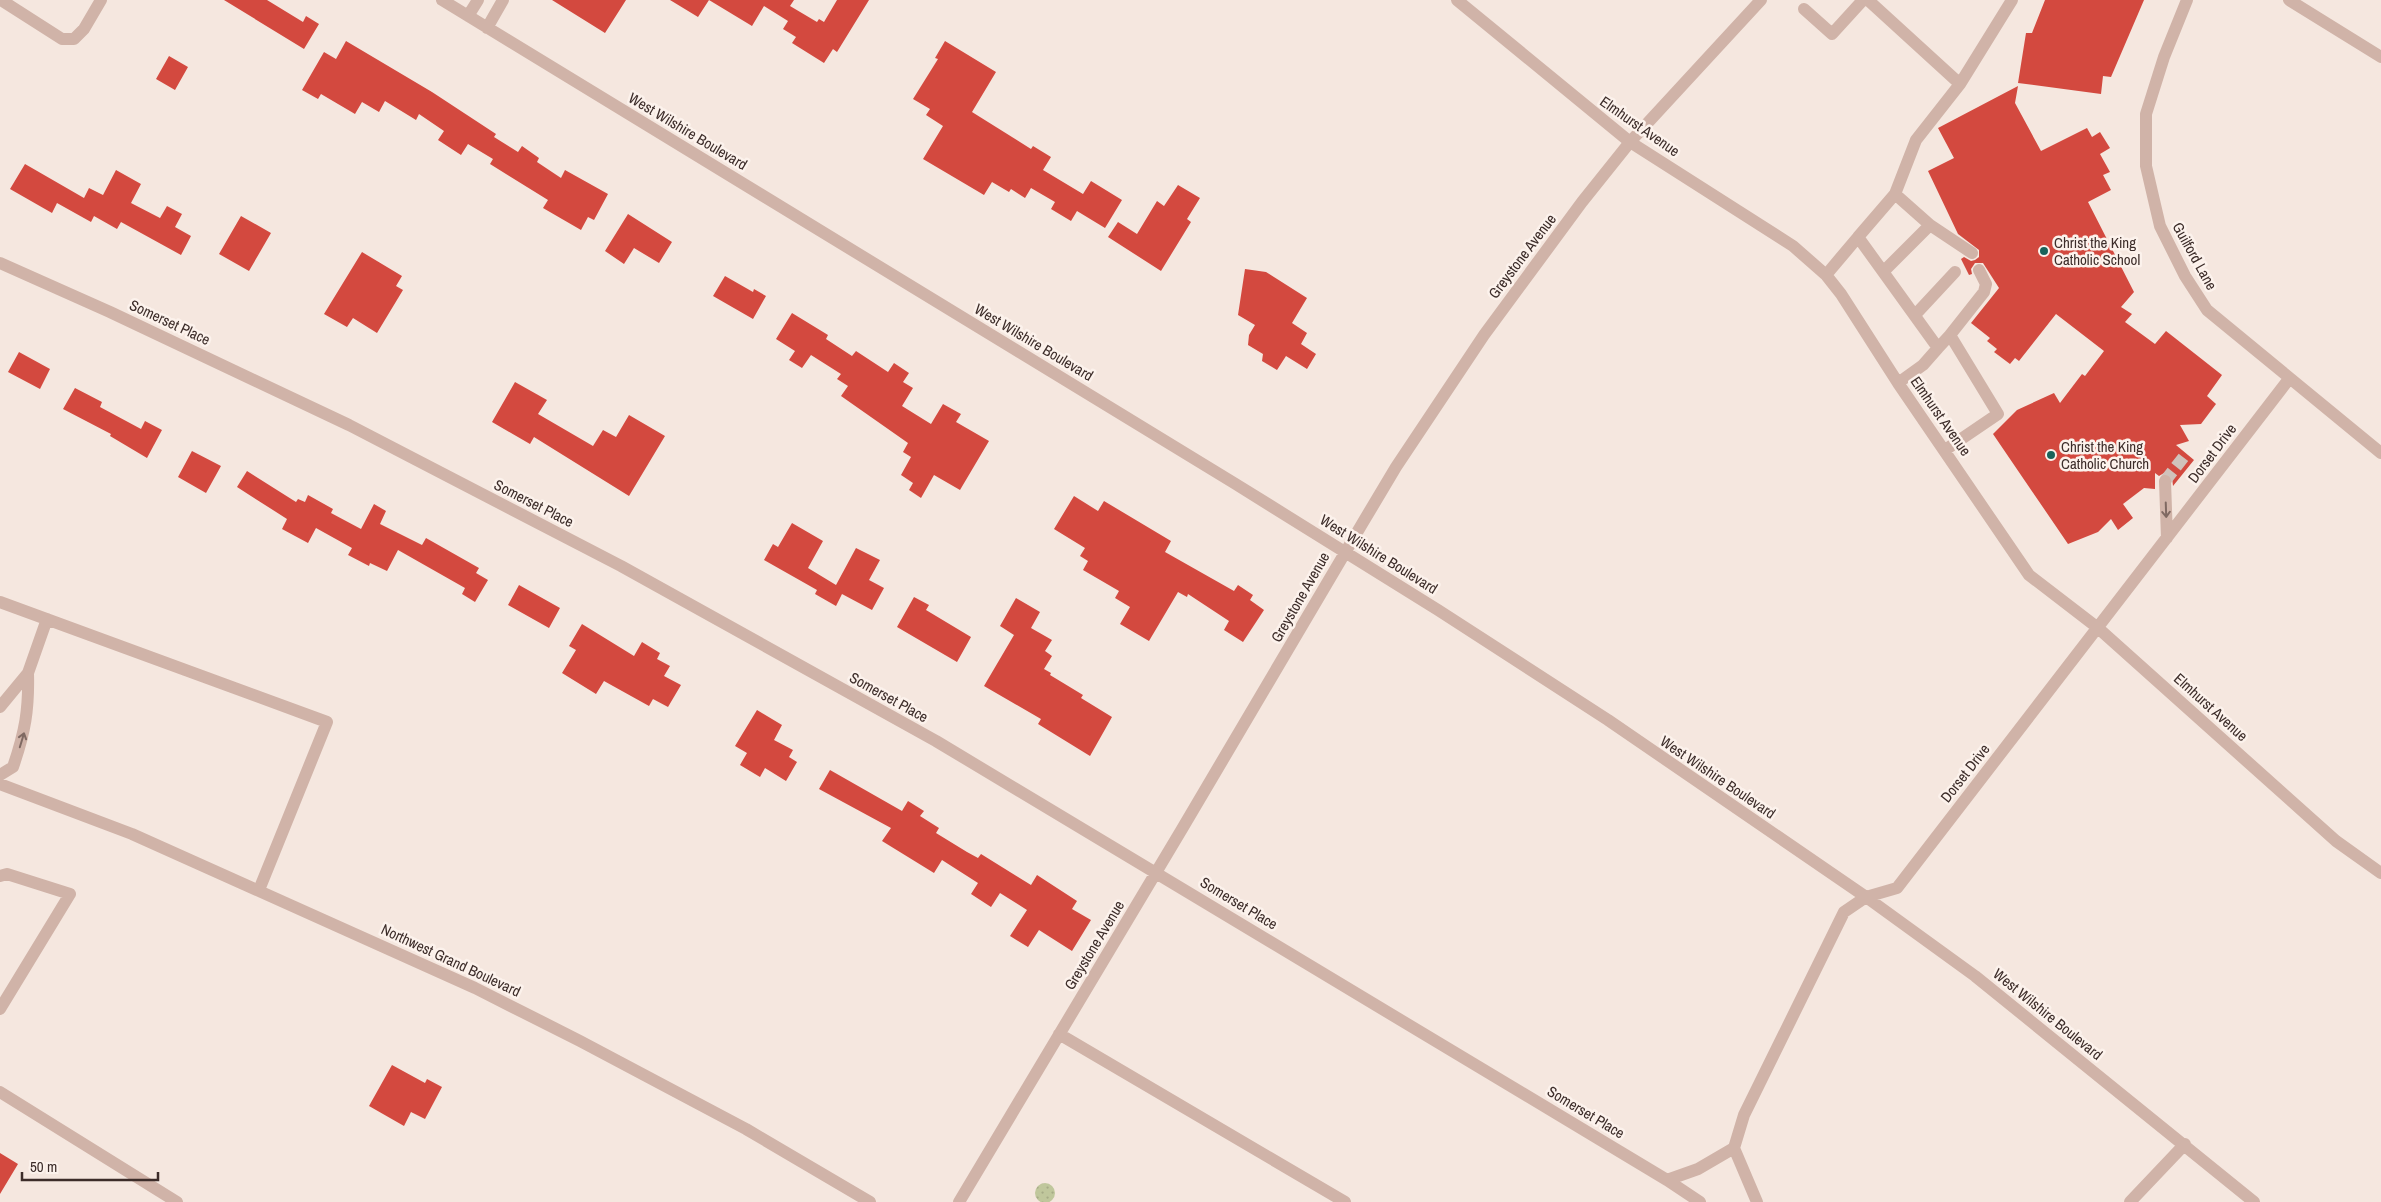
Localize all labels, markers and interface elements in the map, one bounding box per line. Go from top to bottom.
street label: West Wilshire Boulevard [625,87,751,175]
street label: Elmhurst Avenue [1596,91,1684,161]
street label: Greystone Avenue [1483,209,1561,303]
street label: Guilford Lane [2168,218,2222,294]
place label: Christ the King Catholic School [2054,232,2140,270]
marker: Christ the King Catholic School [2038,245,2050,257]
street label: Somerset Place [126,294,214,350]
street label: West Wilshire Boulevard [971,298,1097,386]
street label: Elmhurst Avenue [1906,372,1976,460]
street label: Dorset Drive [2183,419,2241,487]
place label: Christ the King Catholic Church [2061,436,2149,474]
marker: Christ the King Catholic Church [2045,449,2057,461]
street label: Somerset Place [491,474,578,532]
one-way arrow [2161,501,2170,517]
street label: West Wilshire Boulevard [1316,509,1442,599]
street label: Greystone Avenue [1266,548,1334,646]
street label: Somerset Place [846,667,932,727]
street label: Elmhurst Avenue [2169,668,2253,746]
street label: West Wilshire Boulevard [1656,731,1780,823]
one-way arrow [18,732,28,748]
street label: Dorset Drive [1935,739,1995,807]
street label: Somerset Place [1196,872,1282,934]
street label: Greystone Avenue [1059,896,1129,994]
street label: Northwest Grand Boulevard [378,918,524,1002]
street label: West Wilshire Boulevard [1989,963,2107,1065]
street label: Somerset Place [1543,1081,1629,1143]
scale bar [22,1150,159,1182]
text: 50 m [30,1156,57,1177]

